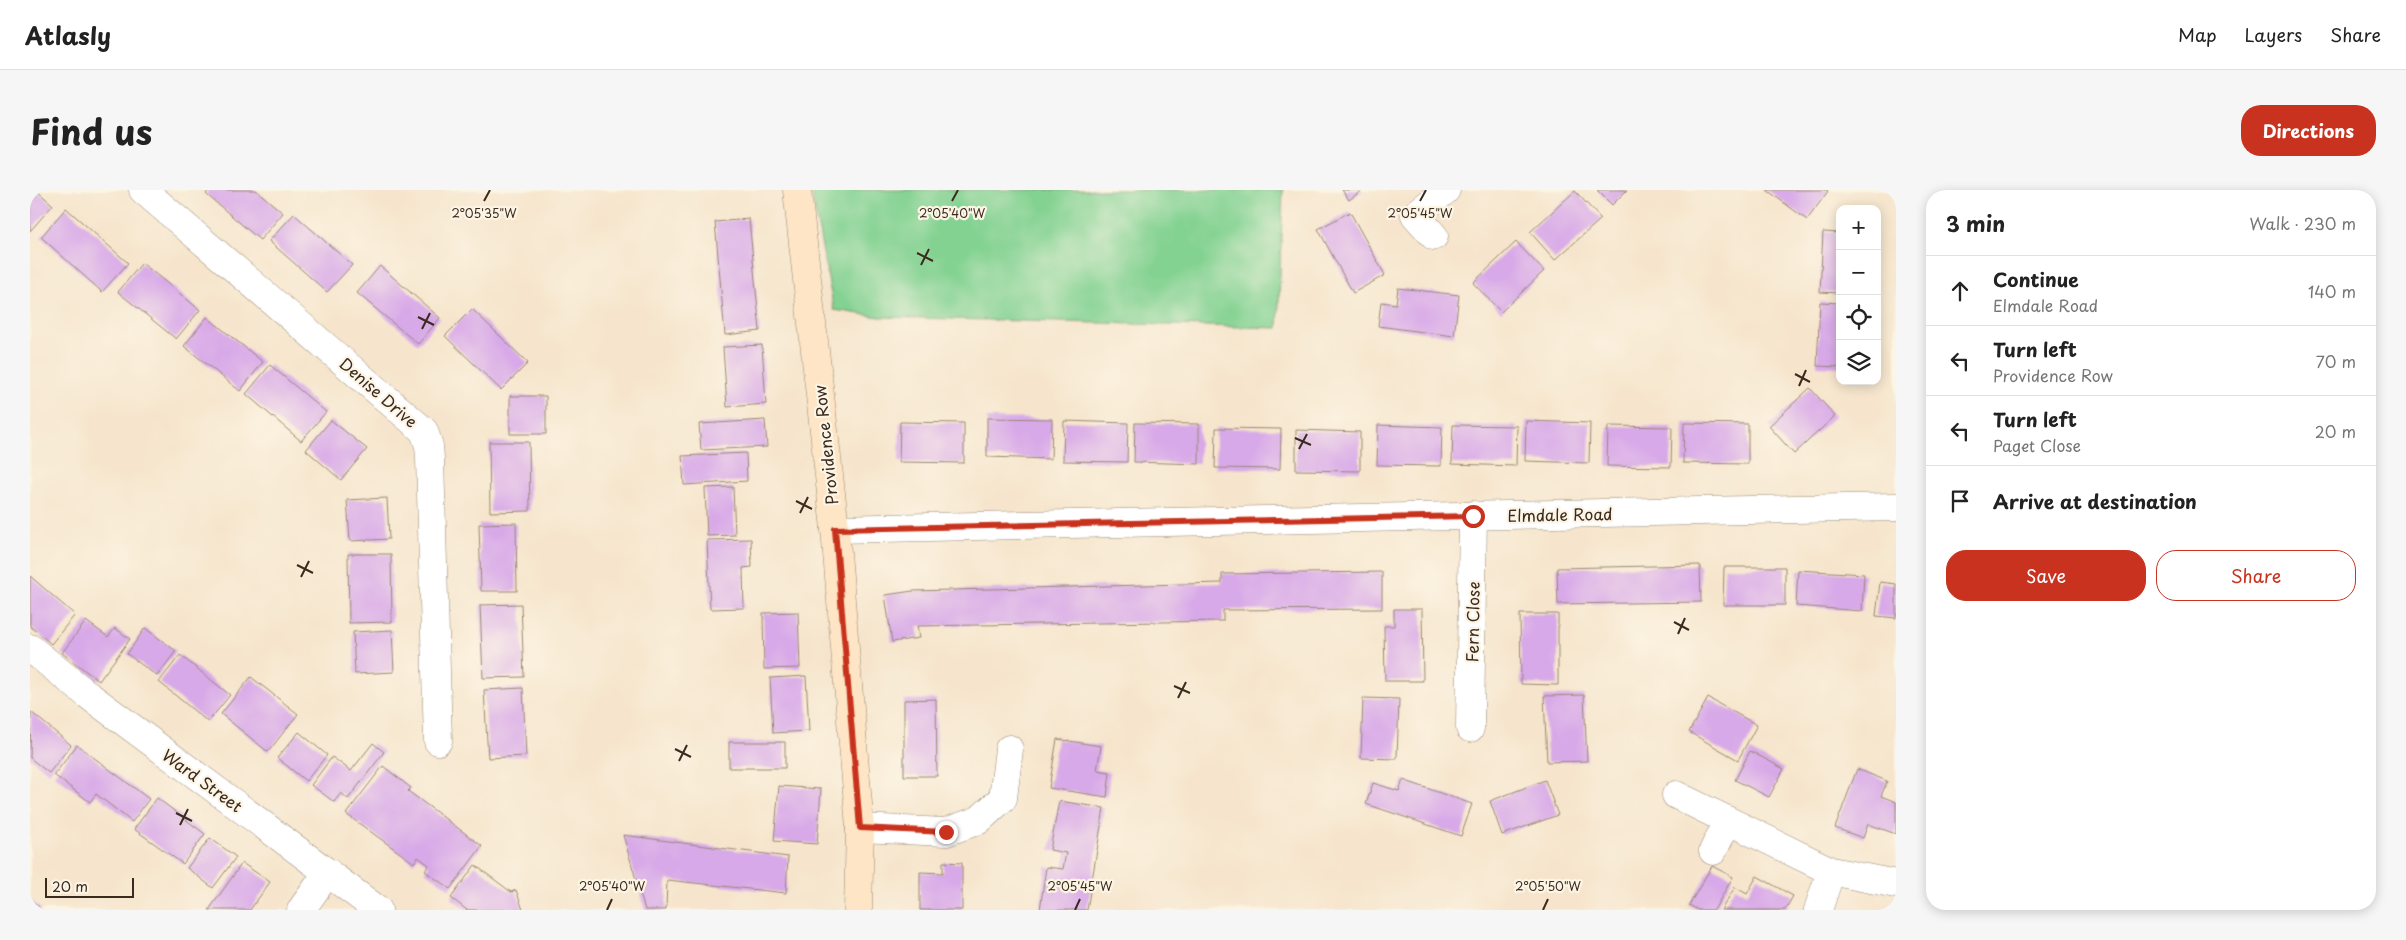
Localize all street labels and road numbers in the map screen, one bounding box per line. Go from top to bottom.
street label: Denise Drive [335,351,423,433]
street label: Providence Row [807,383,843,506]
street label: Elmdale Road [1507,501,1613,527]
street label: Fern Close [1459,582,1485,662]
street label: Ward Street [158,743,248,818]

